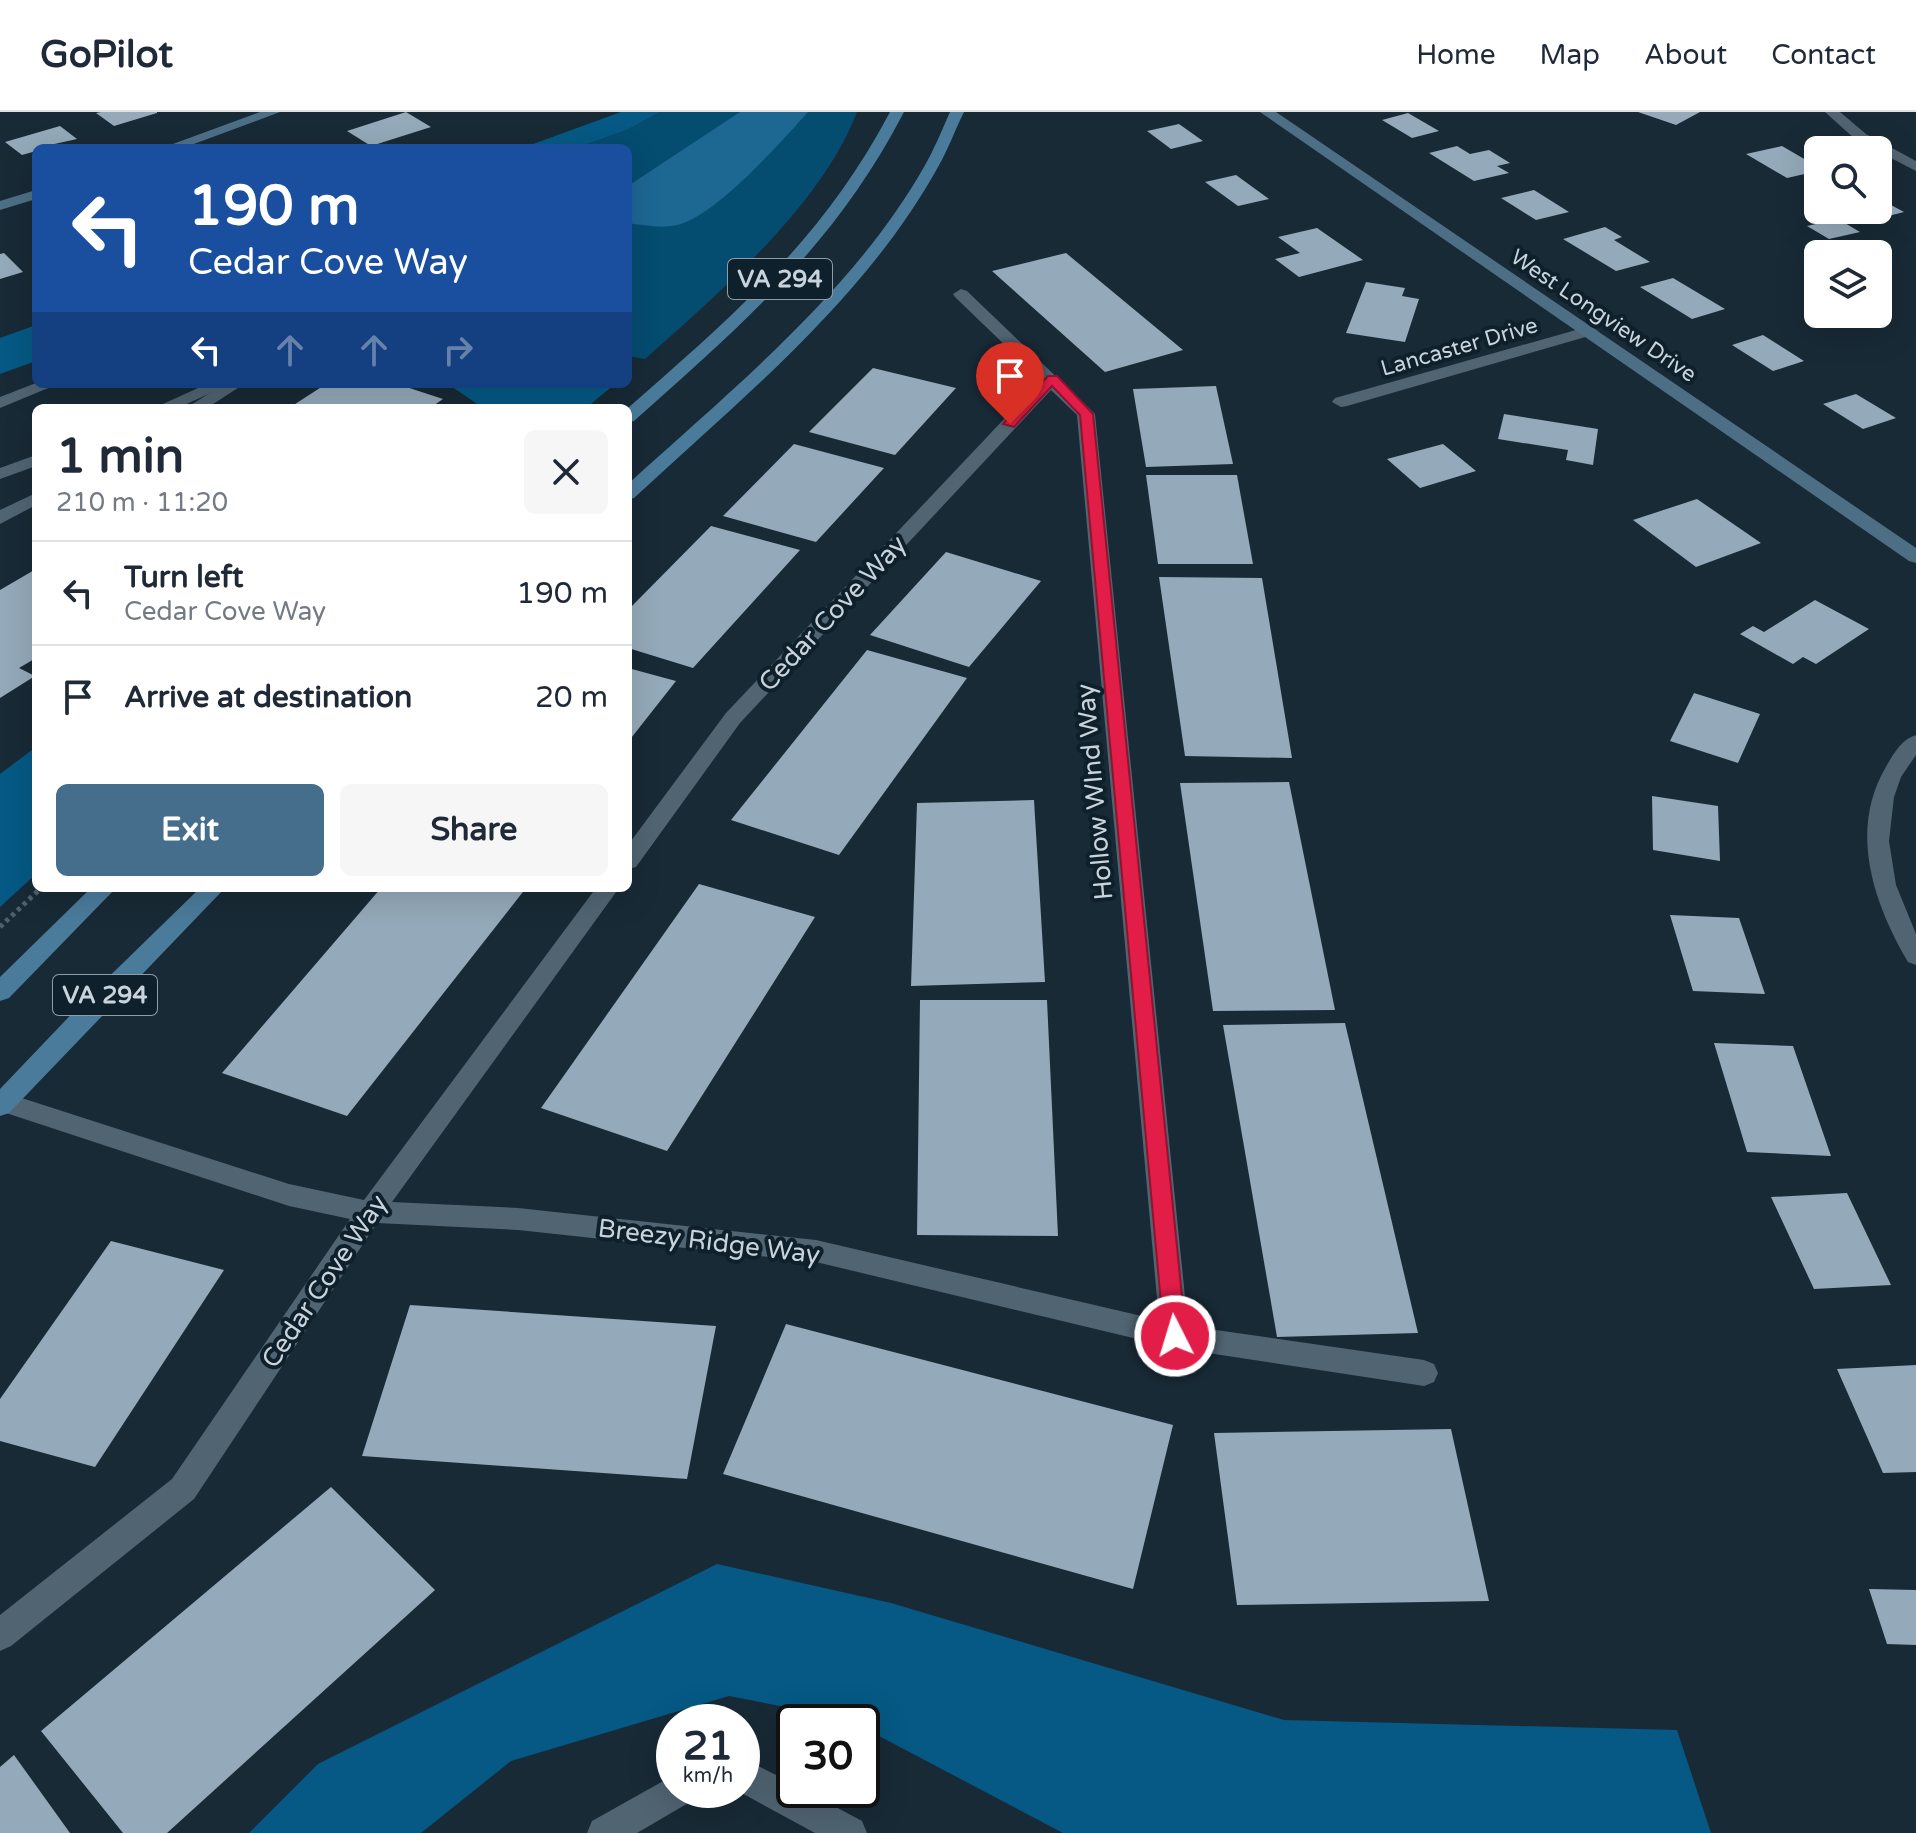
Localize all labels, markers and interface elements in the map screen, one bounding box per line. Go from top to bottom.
text: GoPilot [40,32,173,78]
text: Home [1416,38,1496,72]
text: Map [1540,38,1600,72]
text: About [1644,38,1727,72]
text: Contact [1771,38,1876,72]
map controls [1804,136,1892,328]
button: search [1804,136,1892,224]
text: 190 m [188,173,359,240]
icon: left [56,176,160,280]
button: layers [1804,240,1892,328]
text: Cedar Cove Way [188,241,468,284]
street label: West Longview Drive [1506,244,1701,388]
road number: VA 294 [728,259,832,299]
street label: Lancaster Drive [1378,312,1541,382]
icon: left [184,328,228,372]
icon: ahead [268,328,312,372]
icon: ahead [352,328,396,372]
icon: right [436,328,480,372]
pin [976,342,1044,424]
icon: arrive [988,354,1032,398]
text: 1 min [56,428,184,486]
button: close [524,430,608,514]
text: 210 m · 11:20 [56,487,228,518]
street label: Cedar Cove Way [752,529,913,698]
text: Turn left [124,559,243,596]
icon: left [56,571,100,615]
text: 190 m [516,575,608,612]
text: Cedar Cove Way [124,596,326,627]
icon: arrive [56,675,100,719]
text: Arrive at destination [124,679,412,716]
text: 20 m [535,679,608,716]
street label: Hollow WInd Way [1070,682,1119,901]
button: Exit [56,784,324,876]
button: Share [340,784,608,876]
road number: VA 294 [53,975,157,1015]
street label: Cedar Cove Way [255,1189,394,1374]
street label: Breezy Ridge Way [596,1213,822,1270]
position arrow [1133,1294,1217,1378]
speed limit sign: 30 [776,1704,880,1808]
text: 21 [683,1722,733,1770]
text: km/h [683,1764,733,1788]

